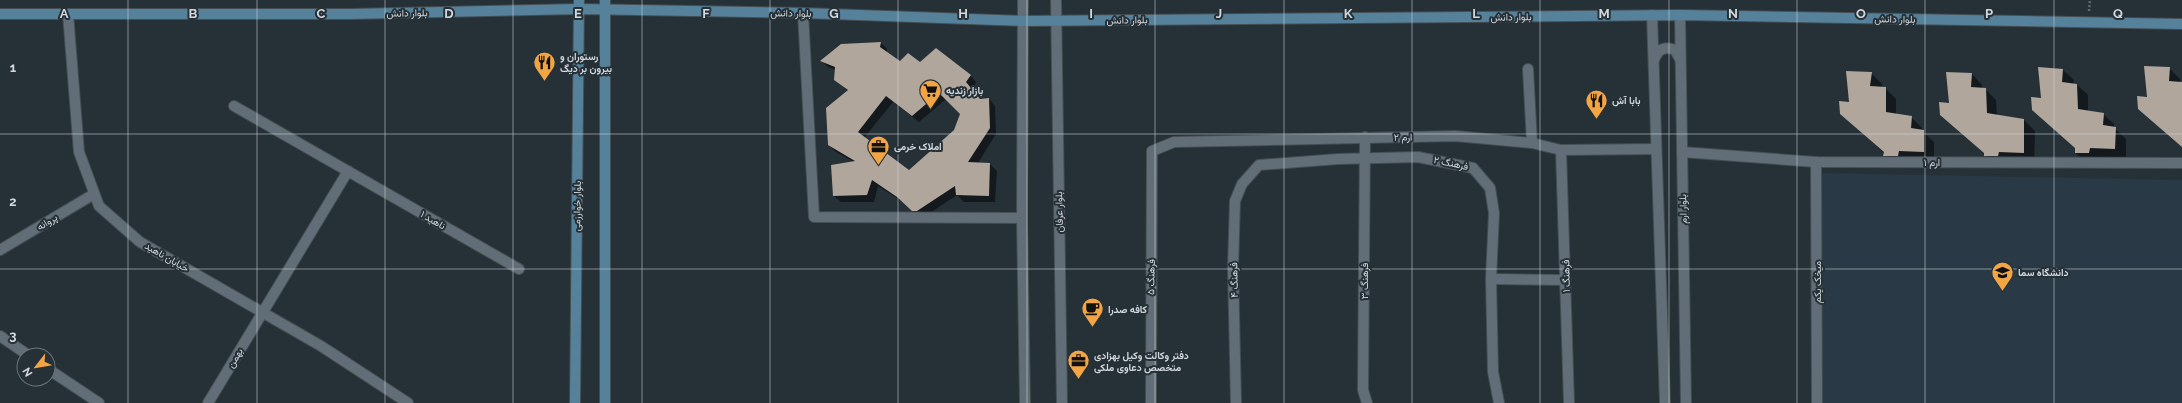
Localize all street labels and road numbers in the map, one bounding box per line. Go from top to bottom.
street label: بلوار دانش [386,7,428,20]
street label: بلوار دانش [770,7,812,20]
street label: بلوار دانش [1490,11,1532,24]
street label: بلوار دانش [1874,13,1916,26]
street label: بلوار دانش [1106,14,1148,27]
street label: ارم ۲ [1394,131,1412,144]
street label: فرهنگ ۲ [1432,154,1470,173]
street label: ارم ۱ [1924,157,1940,169]
street label: بلوار خوارزمی [571,181,584,231]
street label: بلوار عرفان [1053,191,1066,233]
street label: بلوار ارم [1677,194,1690,224]
street label: ناهید ۱ [418,209,447,232]
street label: پروانه [35,212,60,234]
street label: خیابان ناهید [142,240,191,275]
street label: فرهنگ ۵ [1145,259,1158,295]
street label: فرهنگ ۱ [1560,259,1573,293]
street label: میخک یکم [1812,261,1824,303]
street label: فرهنگ ۴ [1228,262,1241,298]
street label: فرهنگ ۳ [1359,262,1371,299]
street label: بهمن [225,346,246,370]

